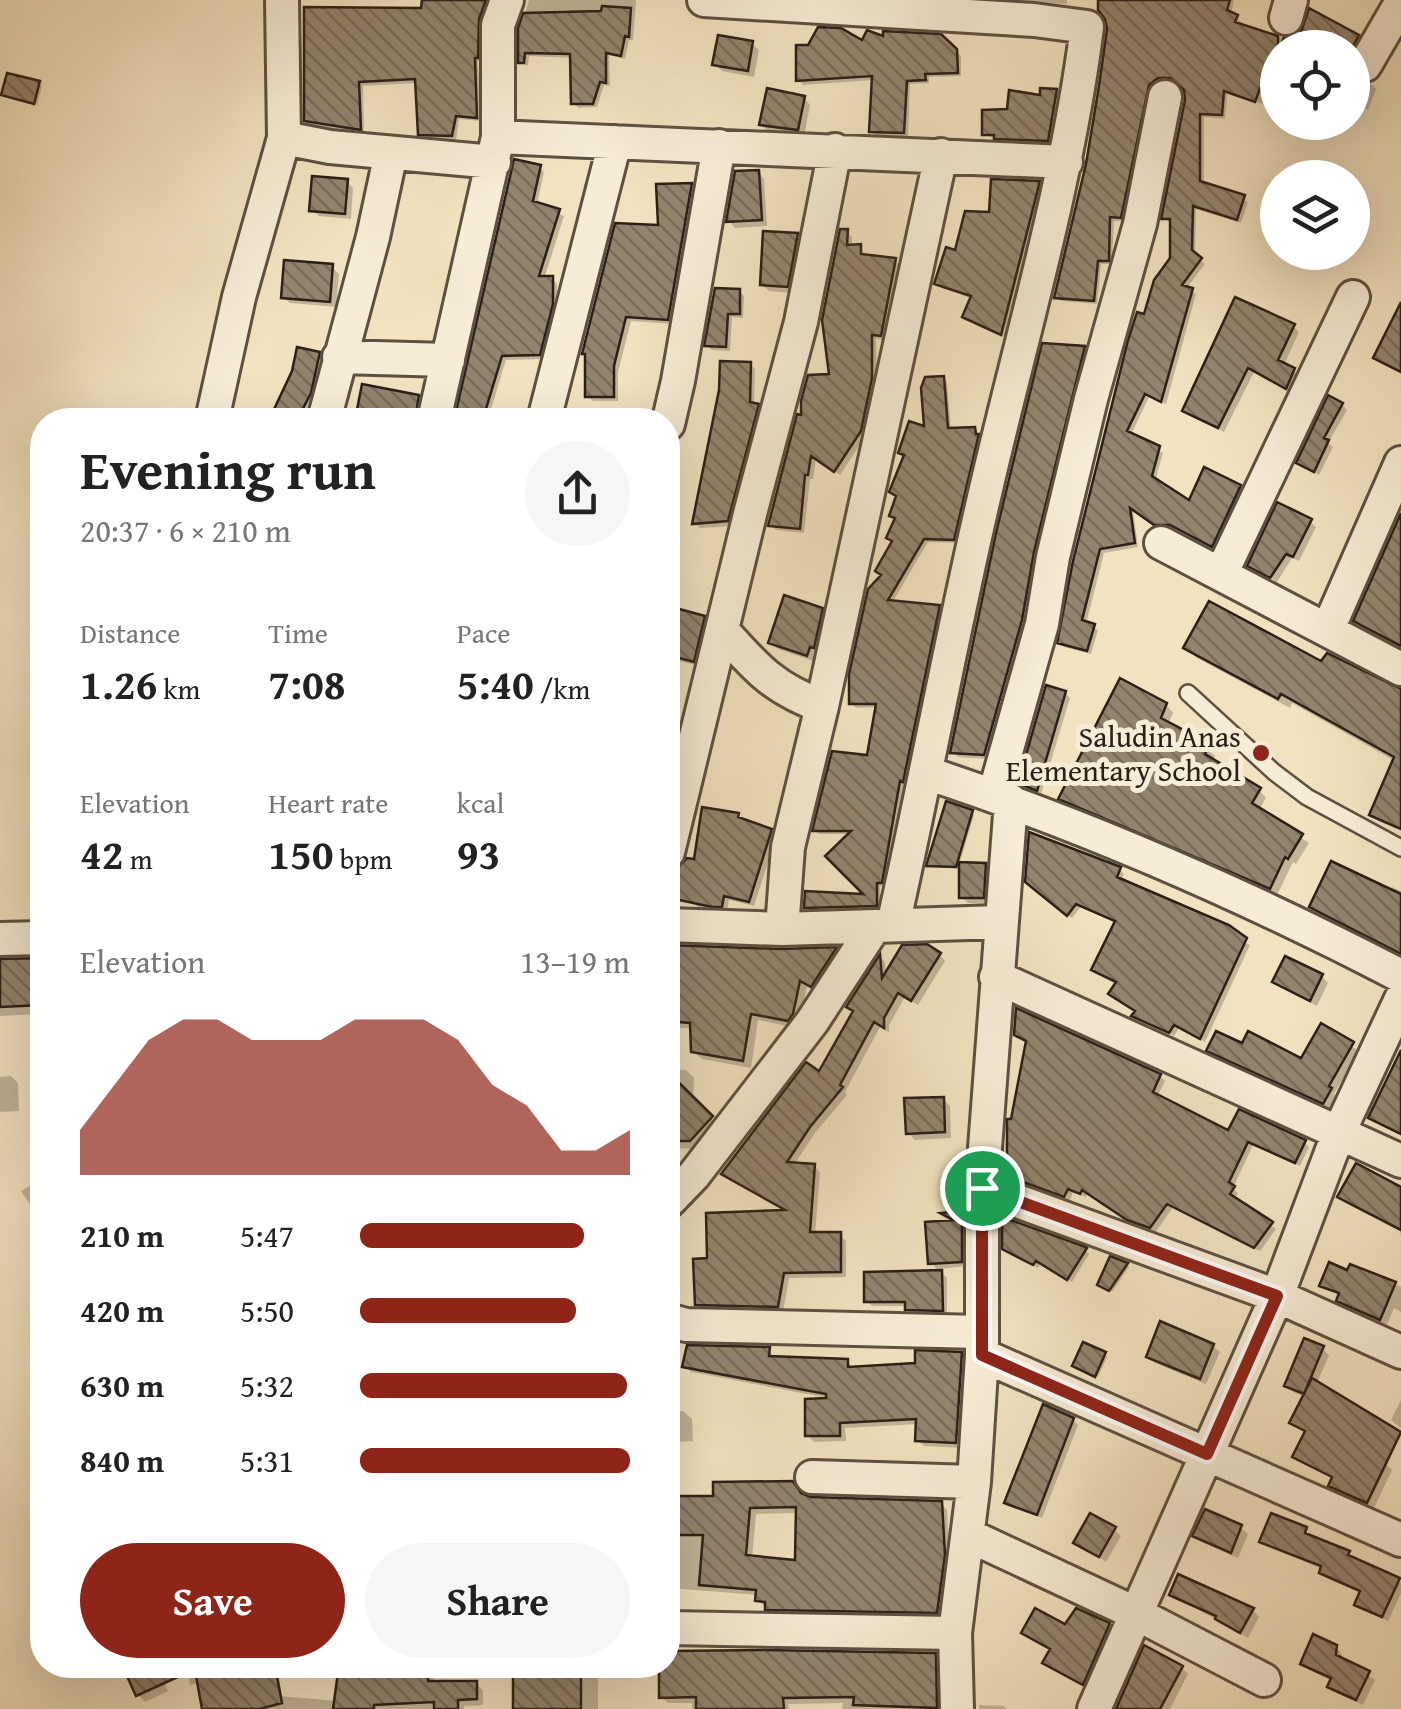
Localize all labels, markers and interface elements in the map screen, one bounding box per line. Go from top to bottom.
map controls [1260,30,1370,270]
button: locate [1260,30,1370,140]
button: layers [1260,160,1370,270]
text: Evening run [80,429,376,509]
button: share [525,441,630,546]
text: 20:37 · 6 × 210 m [80,507,291,554]
text: Distance [80,612,180,653]
text: Time [268,612,328,653]
text: Pace [457,612,511,653]
text: 1.26 [80,653,157,714]
text: 7:08 [268,653,345,714]
text: 5:40 [457,653,534,714]
text: km [157,668,200,709]
text: /km [534,668,590,709]
place label: Saludin Anas Elementary School [1006,714,1241,792]
marker: Saludin Anas Elementary School [1250,742,1272,764]
text: Elevation [80,782,190,823]
text: Heart rate [268,782,388,823]
text: kcal [457,782,504,823]
text: 42 [80,823,124,884]
text: 150 [268,823,334,884]
text: 93 [457,823,500,884]
text: m [124,838,153,879]
text: bpm [334,838,392,879]
text: Elevation [80,938,205,985]
text: 13–19 m [520,938,630,985]
pin [940,1146,1025,1231]
icon: arrive [955,1161,1010,1216]
text: 210 m [80,1212,164,1259]
text: 5:47 [240,1212,294,1259]
text: 420 m [80,1287,164,1334]
text: 5:50 [240,1287,294,1334]
text: 630 m [80,1362,164,1409]
text: 5:32 [240,1362,294,1409]
text: 840 m [80,1437,164,1484]
text: 5:31 [240,1437,294,1484]
button: Save [80,1543,345,1658]
button: Share [365,1543,630,1658]

